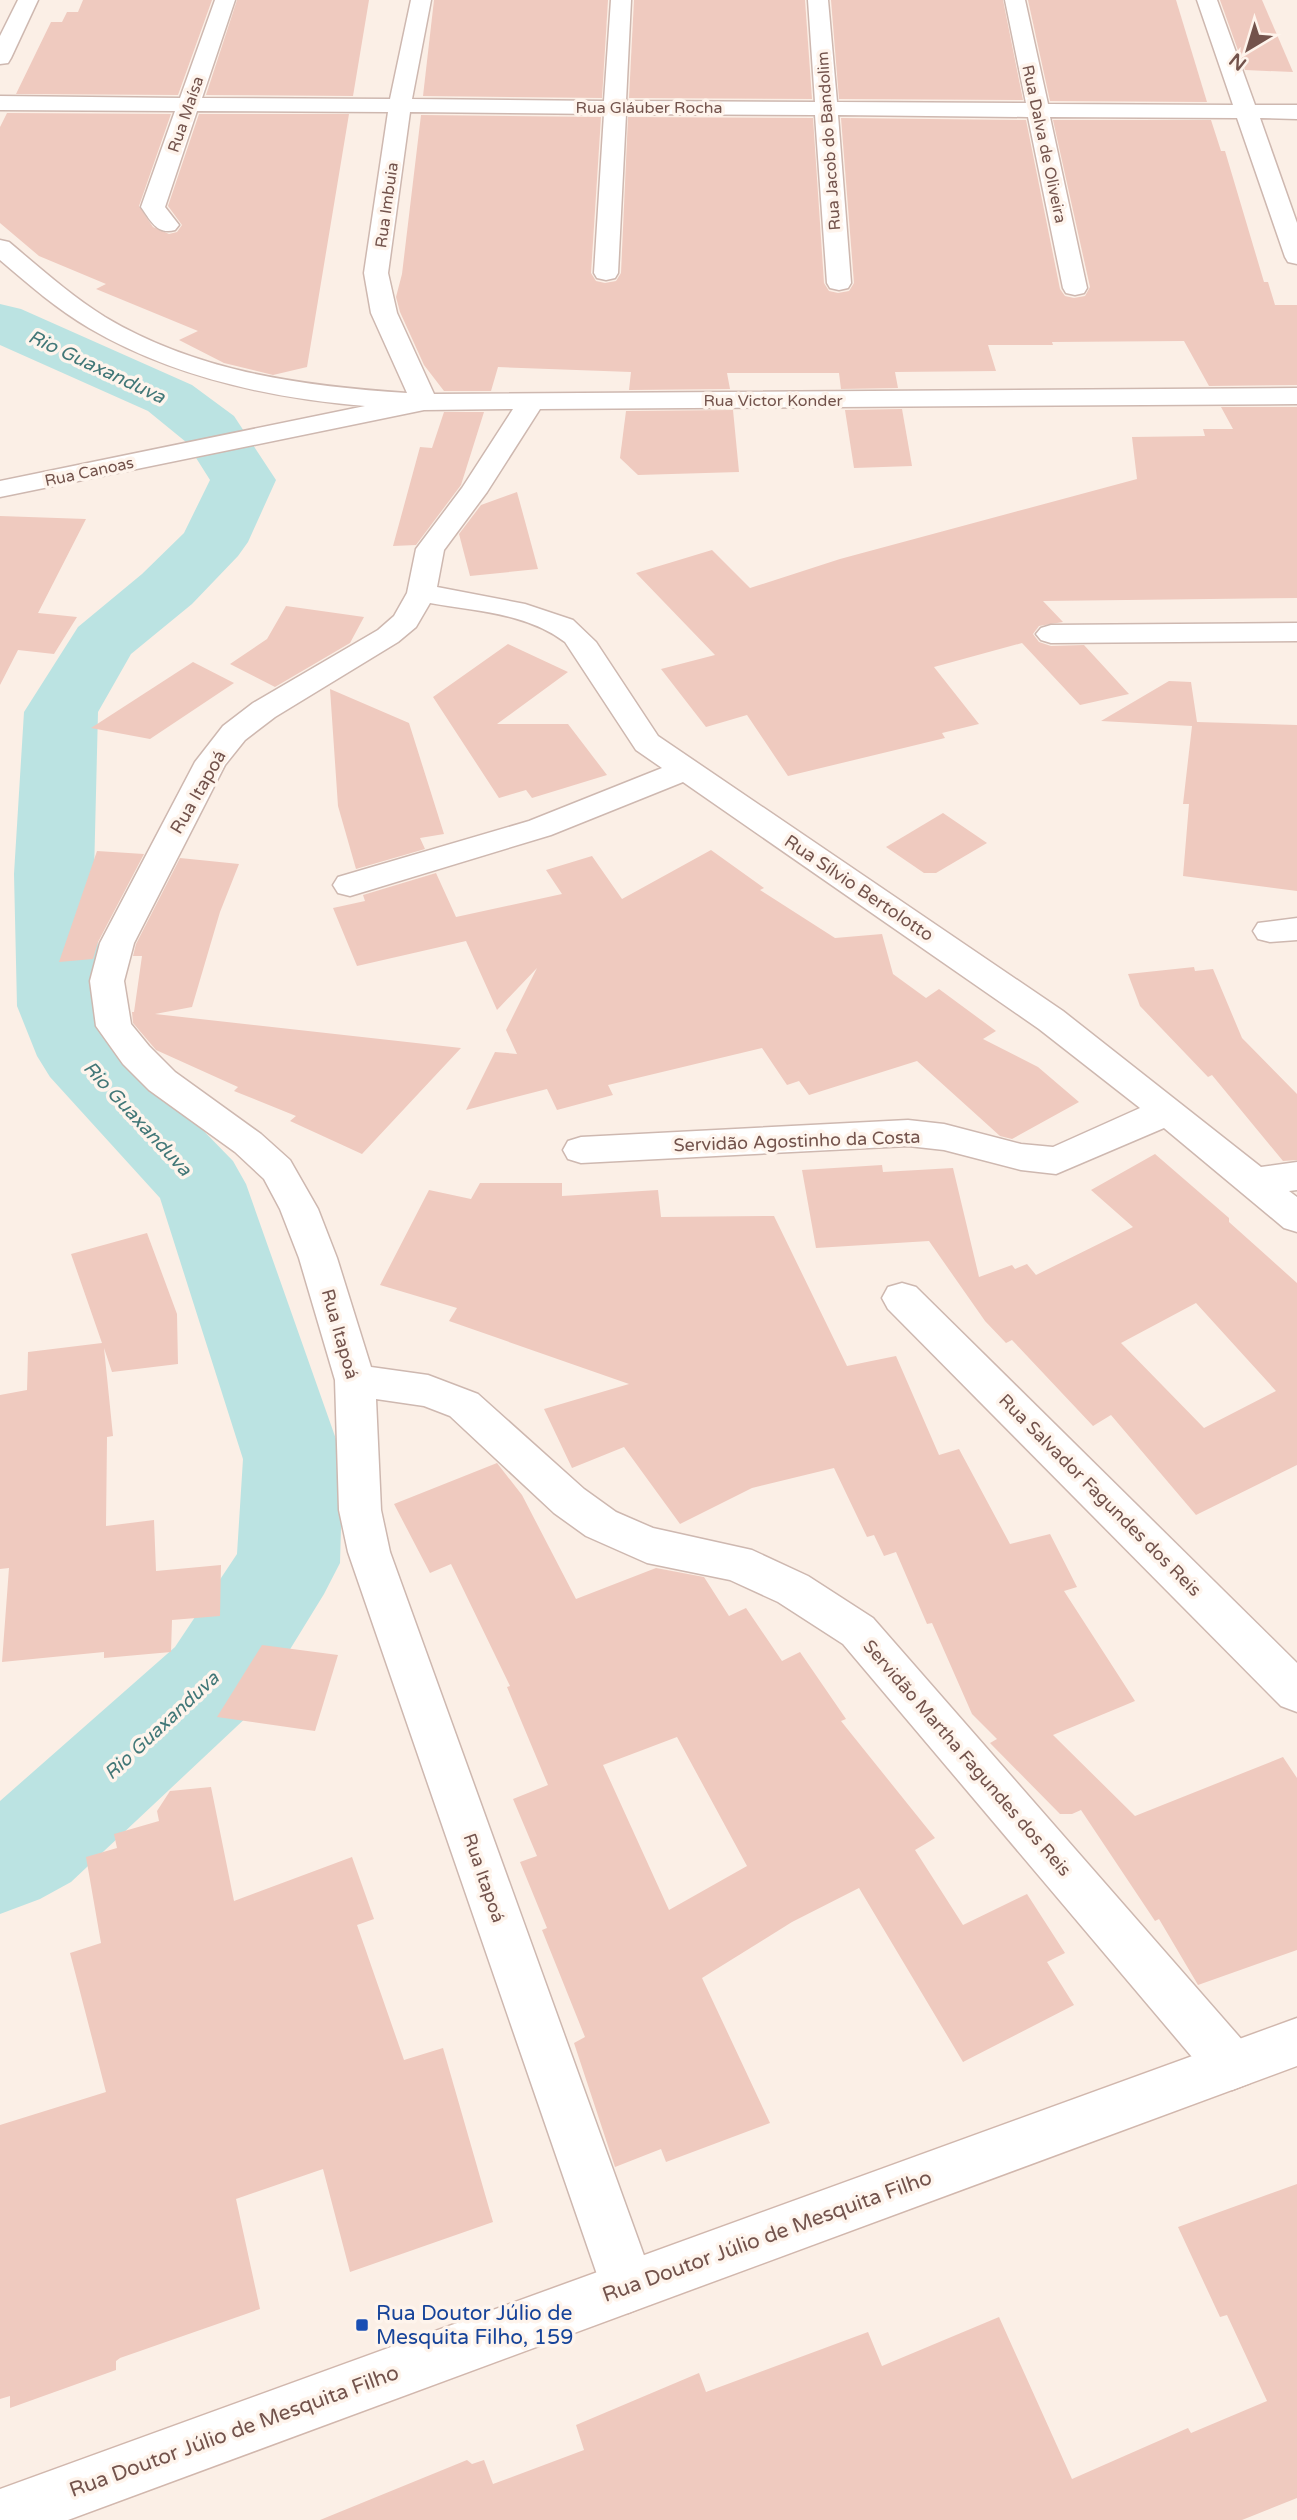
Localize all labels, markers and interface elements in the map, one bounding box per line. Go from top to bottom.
north arrow [1213,14,1283,84]
text: N [1225,48,1251,75]
street label: Rua Jacob do Bandolim [813,51,845,231]
street label: Rua Dalva de Oliveira [1017,63,1071,225]
street label: Rua Maísa [164,74,208,155]
street label: Rua Gláuber Rocha [576,98,722,118]
street label: Rua Imbuia [371,161,403,249]
water label: Rio Guaxanduva [25,326,170,409]
street label: Rua Victor Konder [703,391,843,411]
street label: Rua Canoas [43,453,136,491]
street label: Rua Itapoá [165,746,231,838]
street label: Rua Sílvio Bertolotto [780,830,938,946]
water label: Rio Guaxanduva [79,1057,197,1181]
street label: Servidão Agostinho da Costa [673,1126,921,1156]
street label: Rua Itapoá [317,1286,363,1382]
street label: Rua Salvador Fagundes dos Reis [994,1389,1206,1601]
street label: Servidão Martha Fagundes dos Reis [858,1635,1076,1881]
water label: Rio Guaxanduva [100,1666,224,1784]
street label: Rua Itapoá [458,1830,510,1926]
street label: Rua Doutor Júlio de Mesquita Filho [599,2165,935,2308]
place label: Rua Doutor Júlio de Mesquita Filho, 159 [376,2301,573,2350]
marker: Rua Doutor Júlio de Mesquita Filho, 159 [354,2317,370,2333]
street label: Rua Doutor Júlio de Mesquita Filho [66,2360,402,2503]

